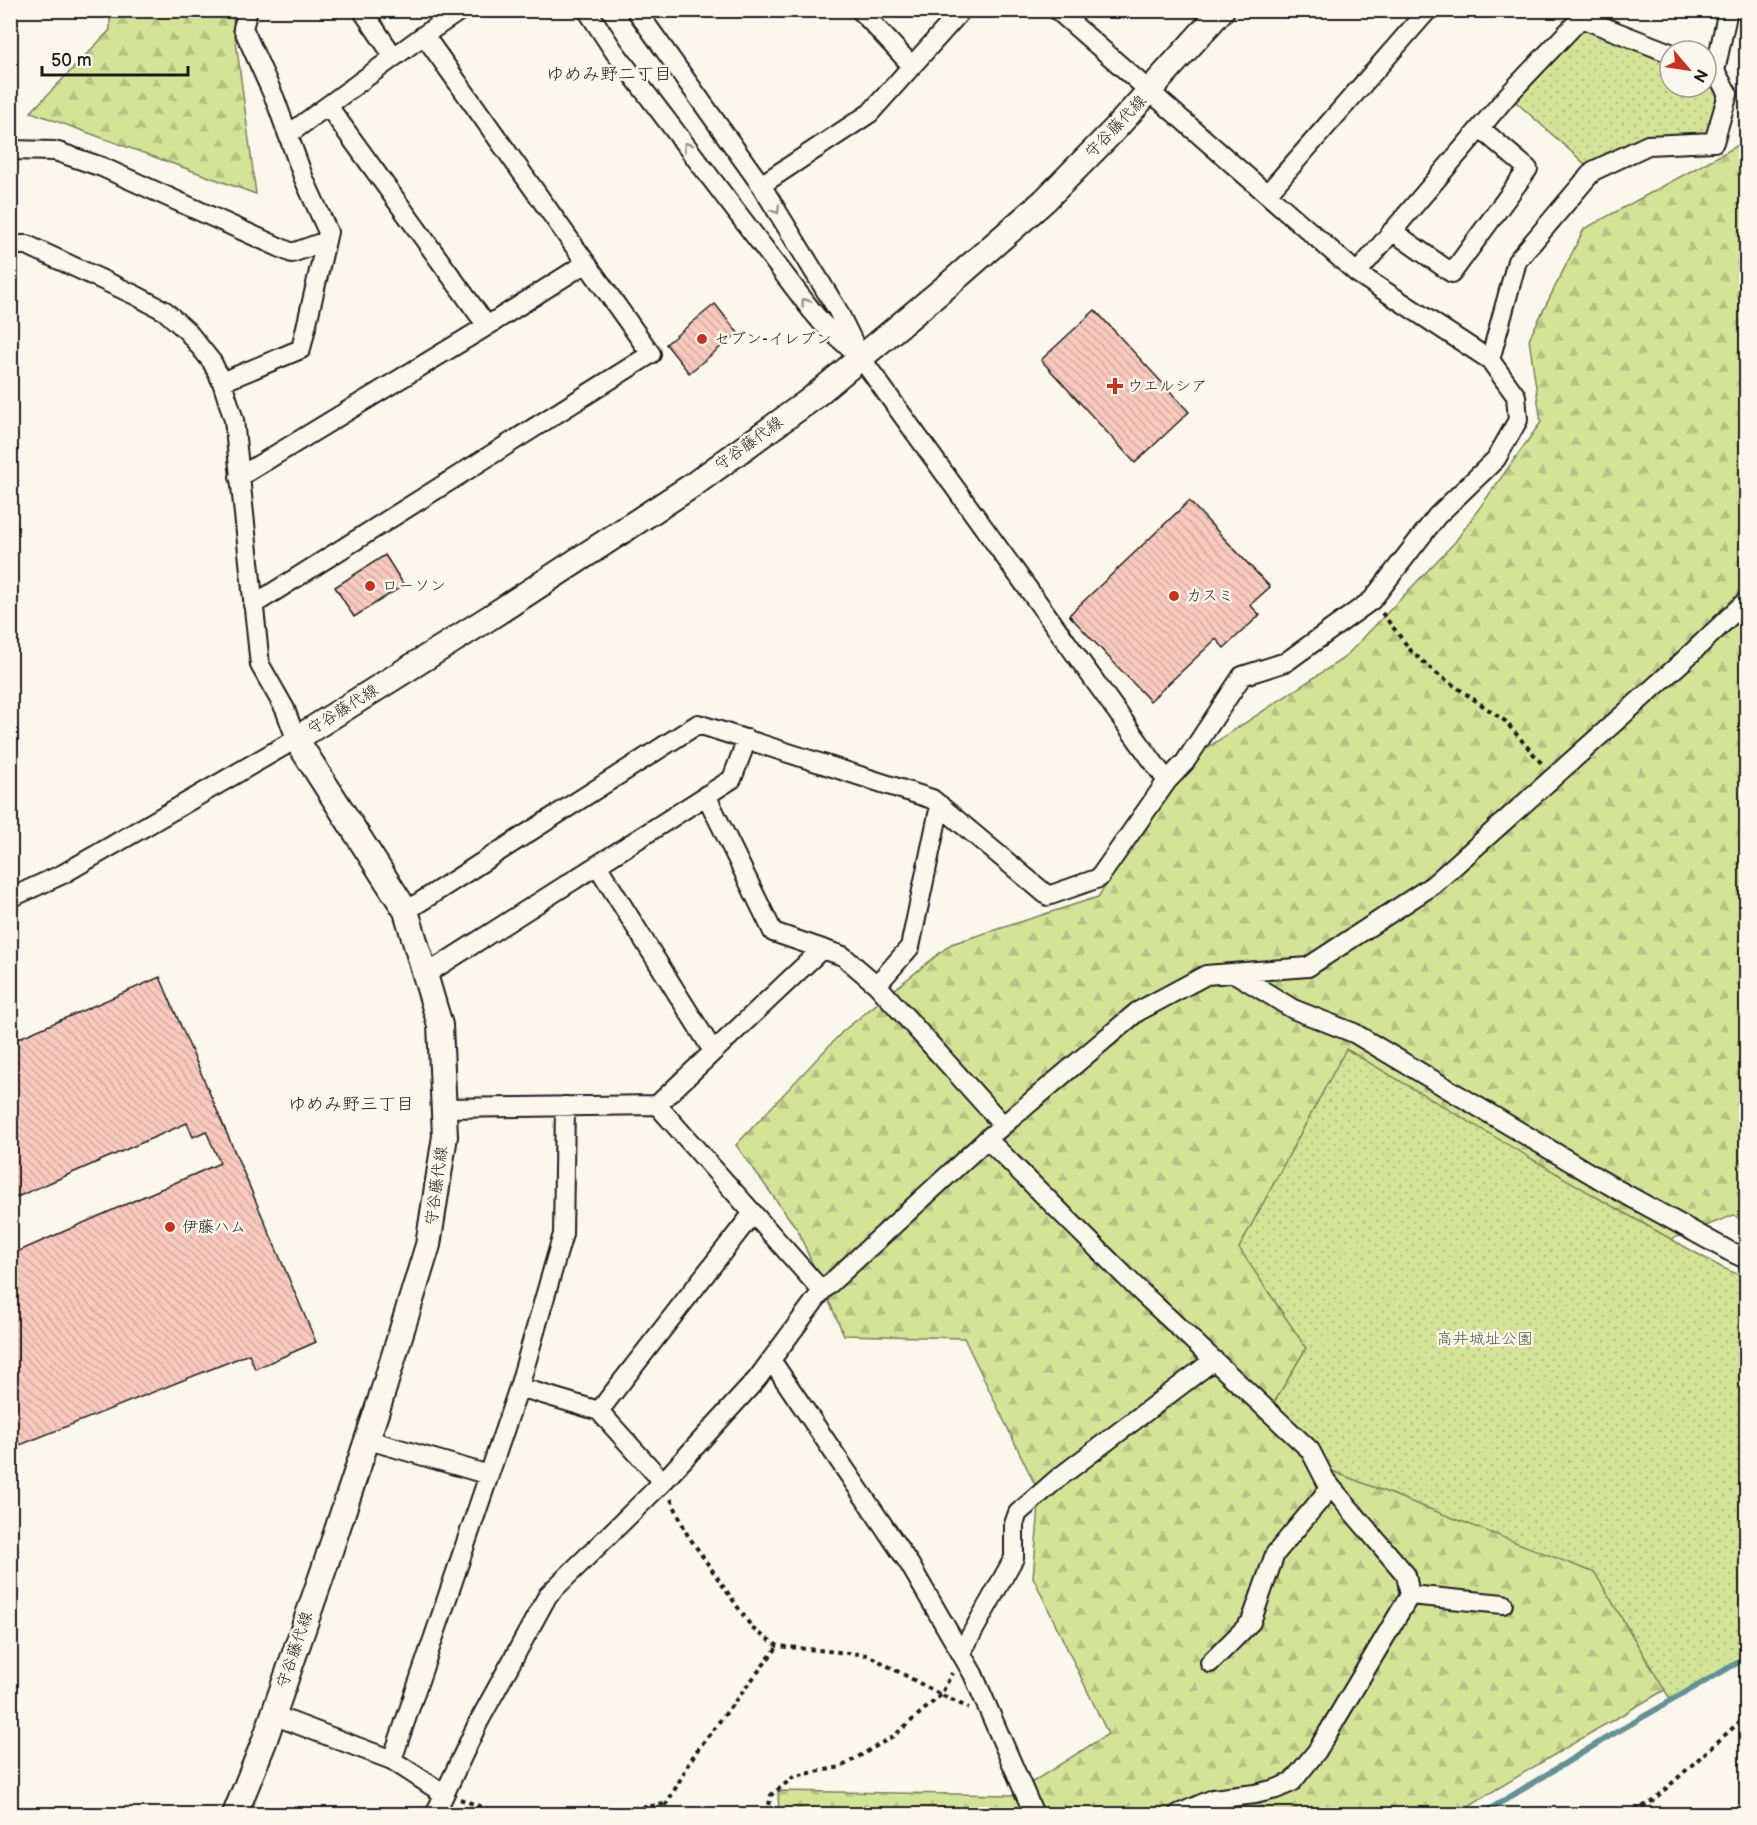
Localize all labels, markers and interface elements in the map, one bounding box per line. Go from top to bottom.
scale bar [42,39,188,77]
north arrow [1658,39,1718,99]
text: 50 m [51,50,92,71]
district label: ゆめみ野二丁目 [546,64,672,85]
text: N [1689,66,1711,85]
street label: 守谷藤代線 [1081,92,1151,162]
one-way arrow [683,142,694,153]
one-way arrow [769,204,781,214]
one-way arrow [801,297,812,308]
place label: セブン-イレブン [714,330,832,349]
marker: セブン-イレブン [695,332,709,346]
place label: ウエルシア [1127,377,1207,396]
marker: ウエルシア [1108,379,1122,393]
street label: 守谷藤代線 [711,413,787,475]
place label: ローソン [382,577,446,596]
marker: ローソン [363,579,377,593]
place label: カスミ [1186,587,1234,606]
marker: カスミ [1167,589,1181,603]
street label: 守谷藤代線 [304,681,382,739]
district label: ゆめみ野三丁目 [288,1094,414,1115]
street label: 守谷藤代線 [422,1145,452,1227]
place label: 伊藤ハム [182,1218,246,1237]
marker: 伊藤ハム [163,1220,177,1234]
park label: 高井城址公園 [1437,1330,1533,1349]
street label: 守谷藤代線 [273,1609,317,1691]

